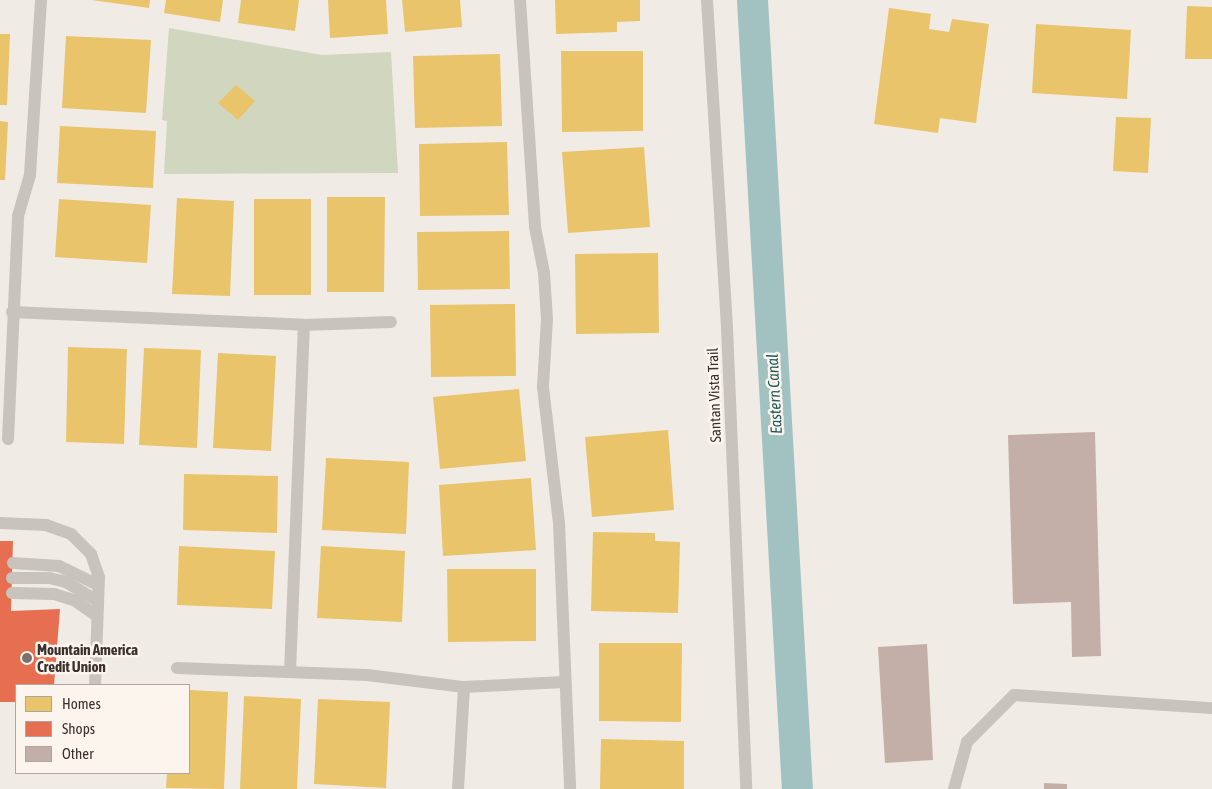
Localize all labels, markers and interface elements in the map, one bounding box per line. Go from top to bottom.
street label: Santan Vista Trail [703,347,725,443]
water label: Eastern Canal [762,353,786,435]
place label: Mountain America Credit Union [37,640,138,675]
marker: Mountain America Credit Union [21,652,33,664]
legend [15,684,190,774]
text: Homes [62,695,101,712]
text: Shops [62,720,95,737]
text: Other [62,745,94,762]

